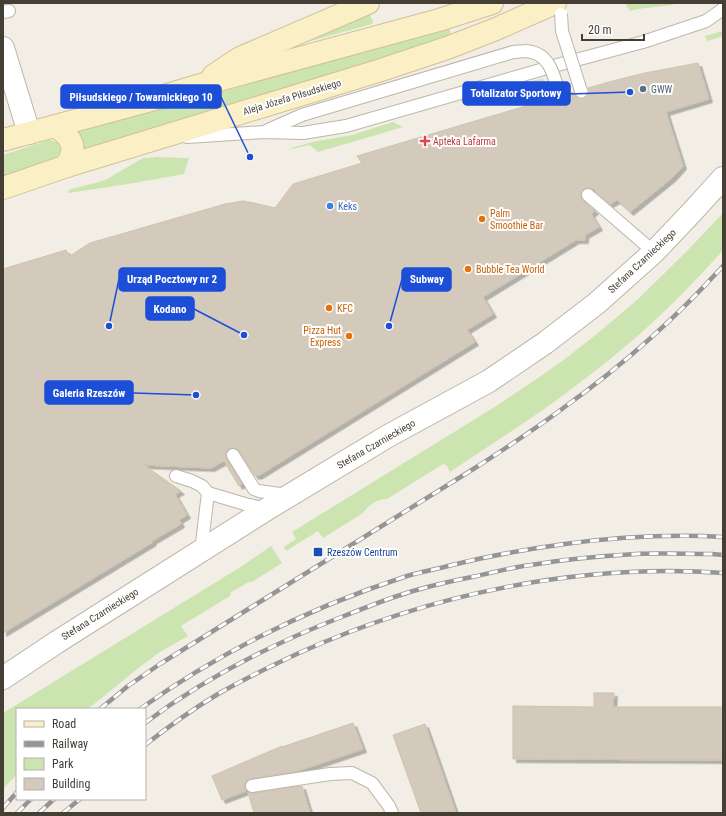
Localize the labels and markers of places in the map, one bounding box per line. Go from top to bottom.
callout: Totalizator Sportowy [463,82,570,105]
marker: GWW [638,84,648,94]
place label: GWW [651,84,673,95]
callout: Piłsudskiego / Towarnickiego 10 [61,85,221,108]
marker: Apteka Lafarma [420,136,430,146]
place label: Apteka Lafarma [433,136,496,147]
marker: Keks [325,201,335,211]
place label: Keks [338,201,358,212]
place label: Palm Smoothie Bar [490,208,543,231]
marker: Palm Smoothie Bar [477,214,487,224]
marker: Bubble Tea World [463,264,473,274]
place label: Bubble Tea World [476,264,545,275]
callout: Urząd Pocztowy nr 2 [119,268,225,291]
callout: Subway [402,268,451,291]
callout: Kodano [146,297,194,320]
marker: KFC [324,303,334,313]
place label: KFC [337,303,353,314]
place label: Pizza Hut Express [303,325,341,348]
marker: Pizza Hut Express [344,331,354,341]
callout: Galeria Rzeszów [45,381,133,404]
marker: Rzeszów Centrum [312,546,324,558]
place label: Rzeszów Centrum [327,547,398,558]

